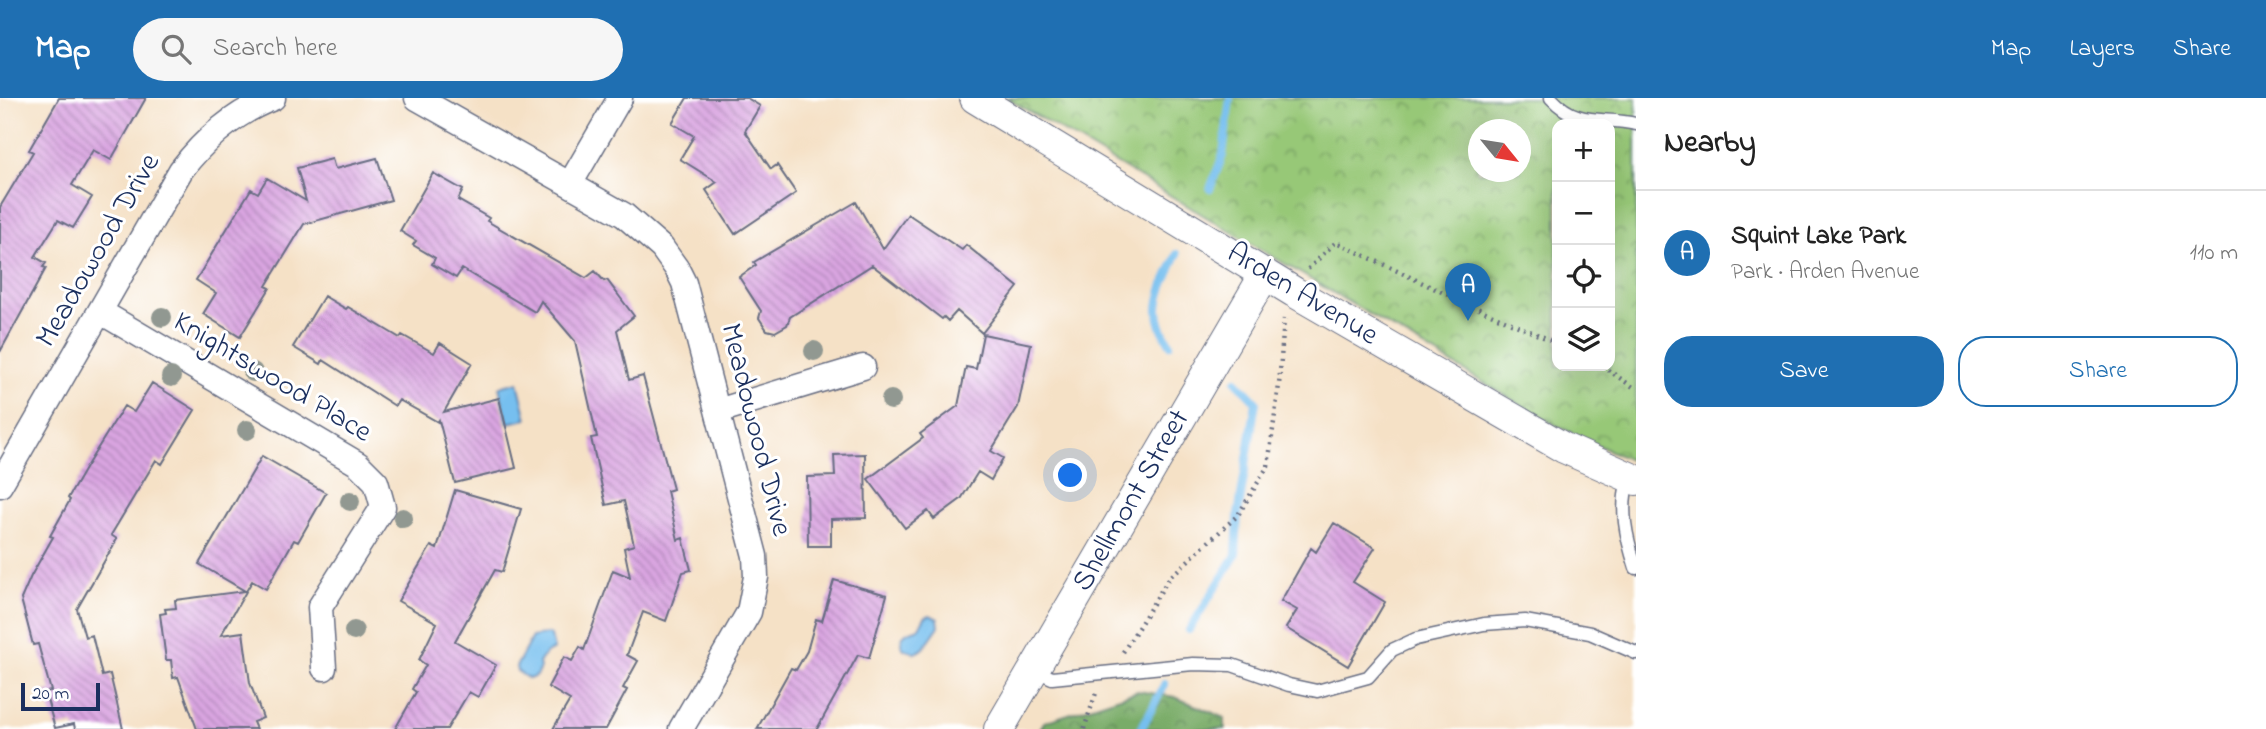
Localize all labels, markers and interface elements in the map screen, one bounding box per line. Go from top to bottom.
search box [133,18,623,81]
text: Map [35,25,91,73]
icon: search [157,30,195,68]
text: Search here [213,30,337,68]
text: Map [1991,32,2031,67]
text: Layers [2069,32,2135,67]
text: Share [2173,32,2231,67]
north arrow [1468,119,1531,182]
map controls [1552,119,1615,371]
button: + [1552,119,1615,182]
text: Nearby [1664,122,1756,166]
street label: Meadowood Drive [25,145,173,356]
button: − [1552,182,1615,245]
text: Squint Lake Park [1731,218,1906,256]
street label: Arden Avenue [1218,232,1387,358]
text: A [1680,237,1694,270]
text: 110 m [2190,237,2238,270]
button: locate [1552,245,1615,308]
text: Park · Arden Avenue [1731,256,1919,289]
pin: A [1445,263,1491,321]
street label: Knightswood Place [164,301,380,455]
button: layers [1552,308,1615,371]
street label: Meadowood Drive [707,319,803,542]
button: Save [1664,336,1944,407]
button: Share [1958,336,2238,407]
street label: Shellmont Street [1062,402,1202,600]
your location [1053,458,1087,492]
scale bar [21,680,100,712]
text: 20 m [32,681,69,708]

